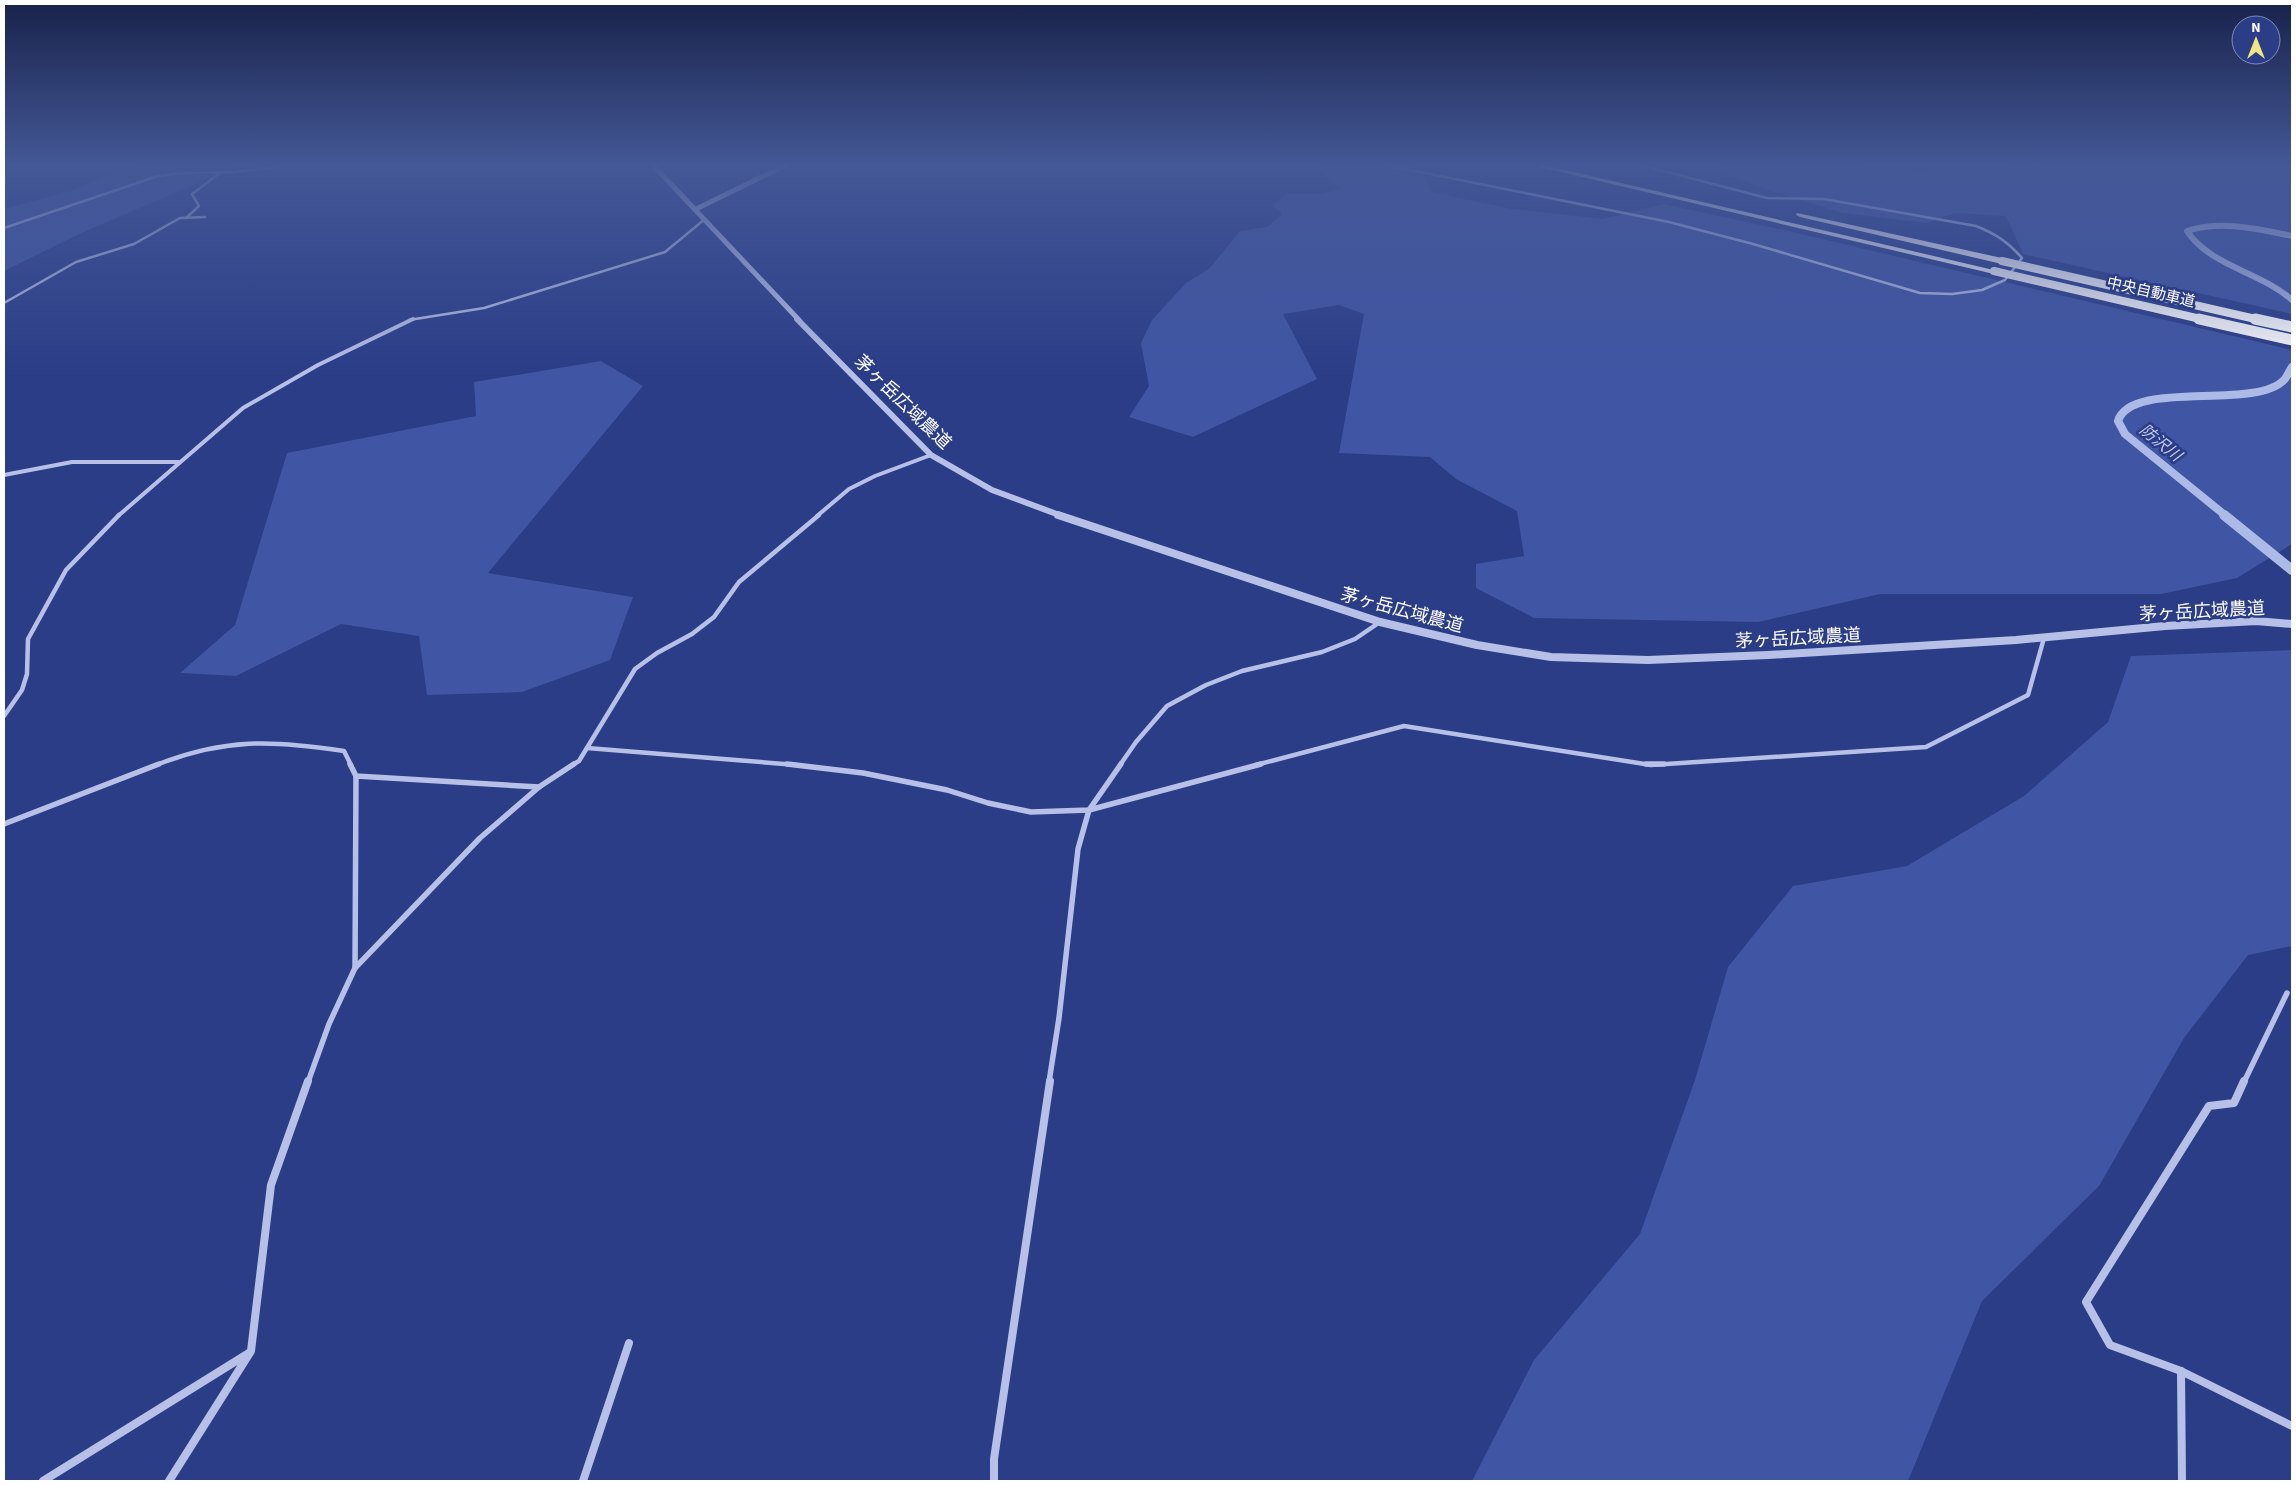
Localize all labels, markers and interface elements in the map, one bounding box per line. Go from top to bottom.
north arrow [2231,15,2281,65]
text: N [2251,18,2261,38]
street label: 中央自動車道 [2105,272,2197,313]
street label: 茅ヶ岳広域農道 [849,350,957,455]
water label: 防沢川 [2135,419,2187,468]
street label: 茅ヶ岳広域農道 [1338,582,1466,639]
street label: 茅ヶ岳広域農道 [2138,596,2266,627]
street label: 茅ヶ岳広域農道 [1734,623,1862,654]

